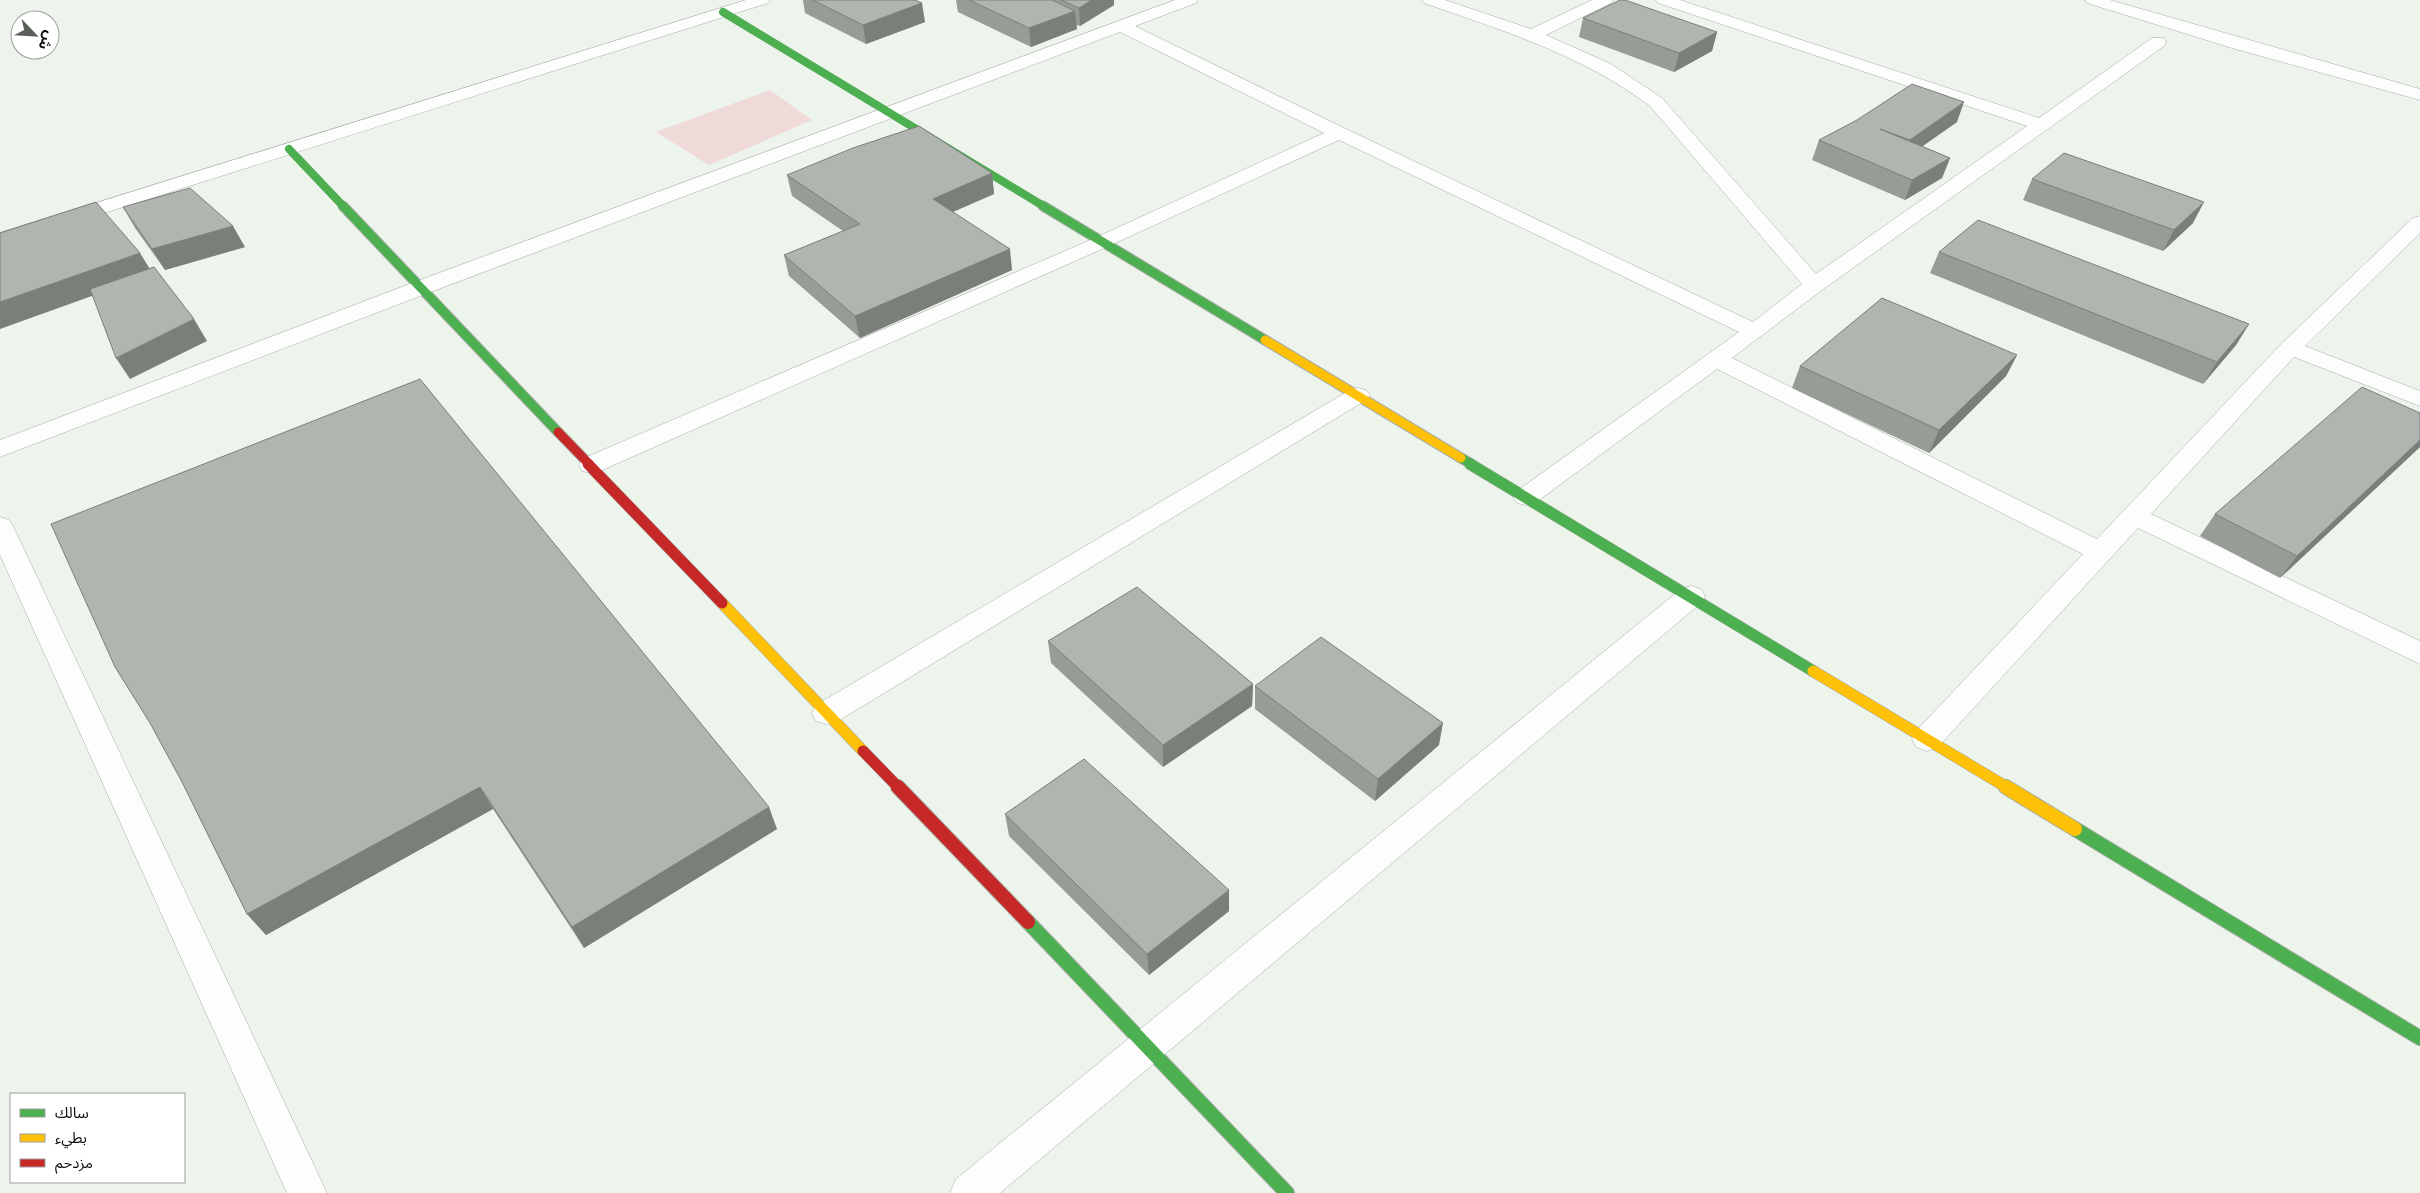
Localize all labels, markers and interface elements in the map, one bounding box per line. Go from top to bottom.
north arrow [10,10,60,60]
text: ش [35,28,60,53]
legend [10,1093,185,1183]
text: سالك [55,1102,89,1123]
text: بطيء [55,1127,87,1149]
text: مزدحم [55,1152,93,1174]

